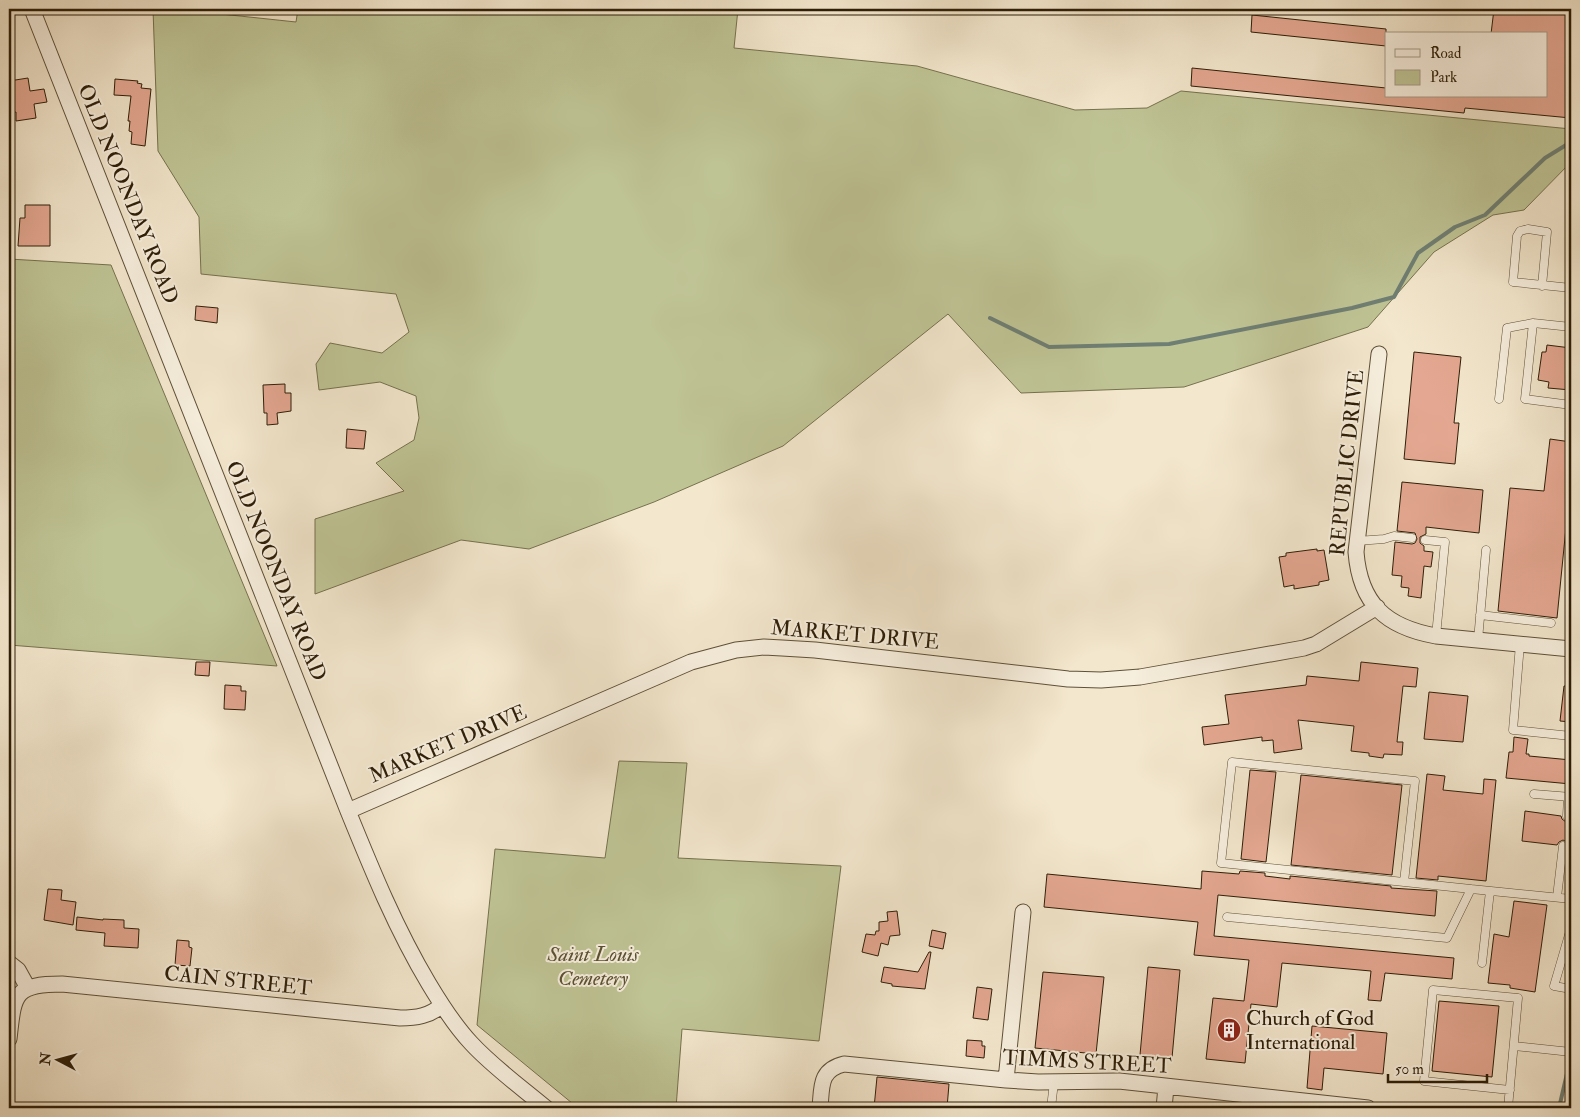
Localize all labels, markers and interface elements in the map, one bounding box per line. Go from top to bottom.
legend [1385,32,1548,98]
text: Road [1430,44,1462,63]
text: Park [1430,68,1457,87]
street label: OLD NOONDAY ROAD [71,80,185,308]
street label: REPUBLIC DRIVE [1324,368,1370,558]
street label: OLD NOONDAY ROAD [219,457,333,685]
street label: MARKET DRIVE [770,614,940,656]
street label: MARKET DRIVE [365,699,531,789]
park label: Saint Louis Cemetery [546,941,640,992]
street label: CAIN STREET [163,960,314,1002]
place label: Church of God International [1246,1005,1375,1056]
building icon: Church of God International [1216,1017,1242,1043]
north arrow [32,1034,82,1084]
street label: TIMMS STREET [1002,1044,1172,1080]
text: N [36,1051,55,1067]
scale bar [1388,1052,1486,1084]
text: 50 m [1395,1060,1424,1079]

